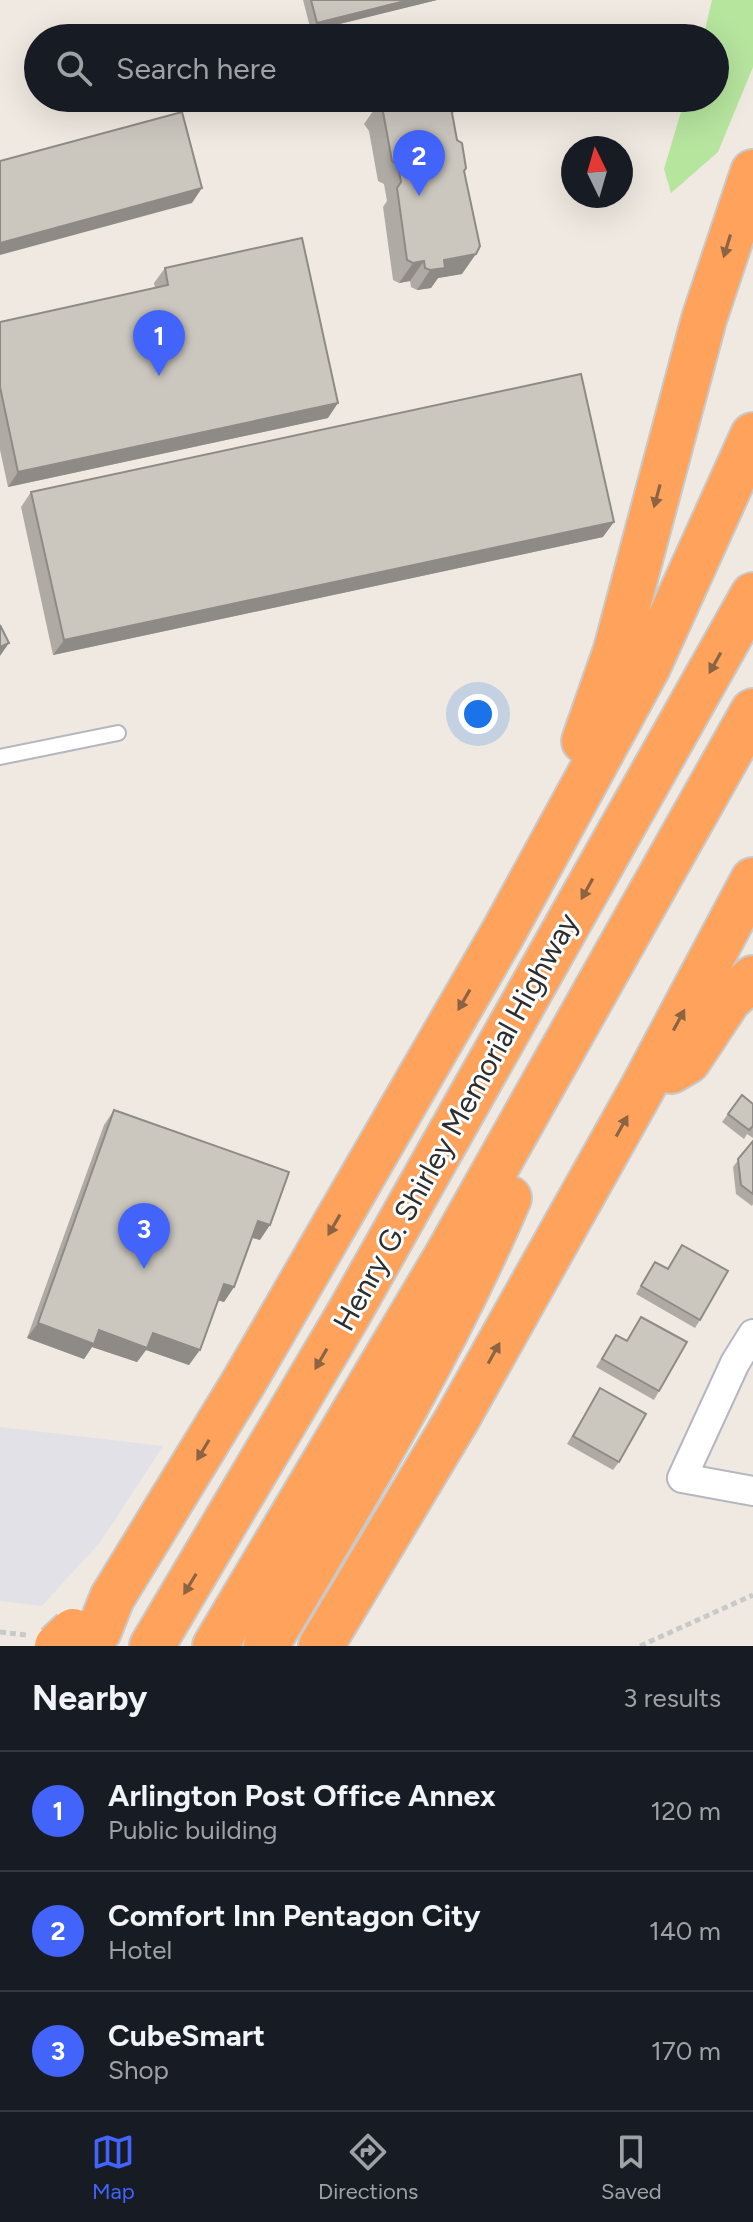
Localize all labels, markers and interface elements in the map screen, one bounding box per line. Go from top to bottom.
search box [24,24,729,112]
icon: search [52,46,96,90]
text: Search here [116,50,276,87]
pin: 2 [393,130,445,196]
north arrow [561,136,633,208]
one-way arrow [721,234,733,258]
pin: 1 [133,310,185,376]
one-way arrow [650,484,662,509]
one-way arrow [708,652,722,674]
your location [458,694,498,734]
one-way arrow [580,878,594,901]
street label: Henry G. Shirley Memorial Highway [325,906,586,1337]
one-way arrow [457,989,471,1011]
one-way arrow [672,1009,685,1032]
one-way arrow [614,1115,628,1137]
pin: 3 [118,1203,170,1269]
one-way arrow [327,1214,341,1236]
one-way arrow [487,1342,501,1364]
one-way arrow [315,1348,329,1371]
one-way arrow [196,1439,210,1461]
one-way arrow [183,1573,197,1595]
text: Nearby [32,1678,147,1719]
text: 3 results [623,1682,721,1714]
text: Arlington Post Office Annex [108,1777,496,1814]
text: 1 [53,1795,63,1827]
text: 120 m [651,1795,721,1827]
text: Public building [108,1814,277,1846]
text: Comfort Inn Pentagon City [108,1897,480,1934]
text: 2 [50,1915,66,1947]
text: 140 m [649,1915,721,1947]
text: Hotel [108,1934,172,1966]
text: CubeSmart [108,2017,265,2054]
text: 3 [51,2035,65,2067]
text: 170 m [651,2035,721,2067]
text: Shop [108,2054,169,2086]
tab: Map [91,2130,135,2205]
tab: Directions [318,2130,418,2205]
tab: Saved [601,2130,662,2205]

